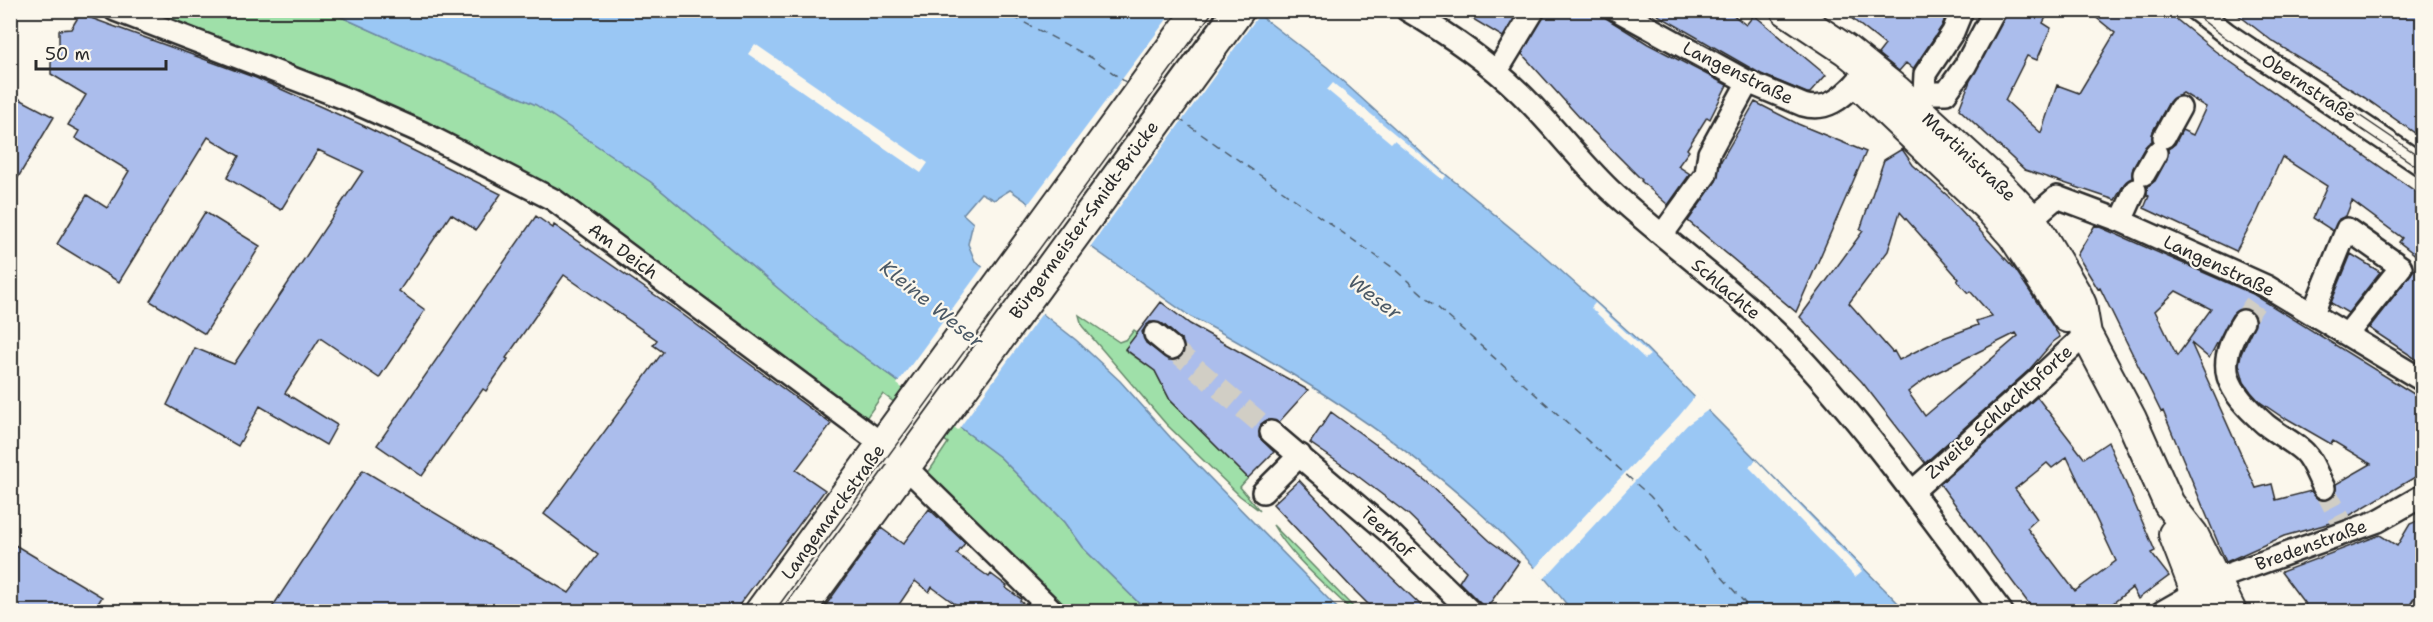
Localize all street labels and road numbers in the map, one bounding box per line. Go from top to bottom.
street label: Langenstraße [1679,36,1797,110]
street label: Obernstraße [2257,48,2361,128]
street label: Martinistraße [1917,107,2021,207]
street label: Bürgermeister-Smidt-Brücke [1004,116,1164,324]
street label: Am Deich [583,217,663,285]
street label: Langenstraße [2159,230,2279,302]
street label: Schlachte [1686,253,1766,325]
street label: Zweite Schlachtpforte [1920,339,2078,485]
street label: Langemarckstraße [776,439,890,585]
street label: Teerhof [1355,501,1419,563]
street label: Bredenstraße [2252,514,2370,576]

